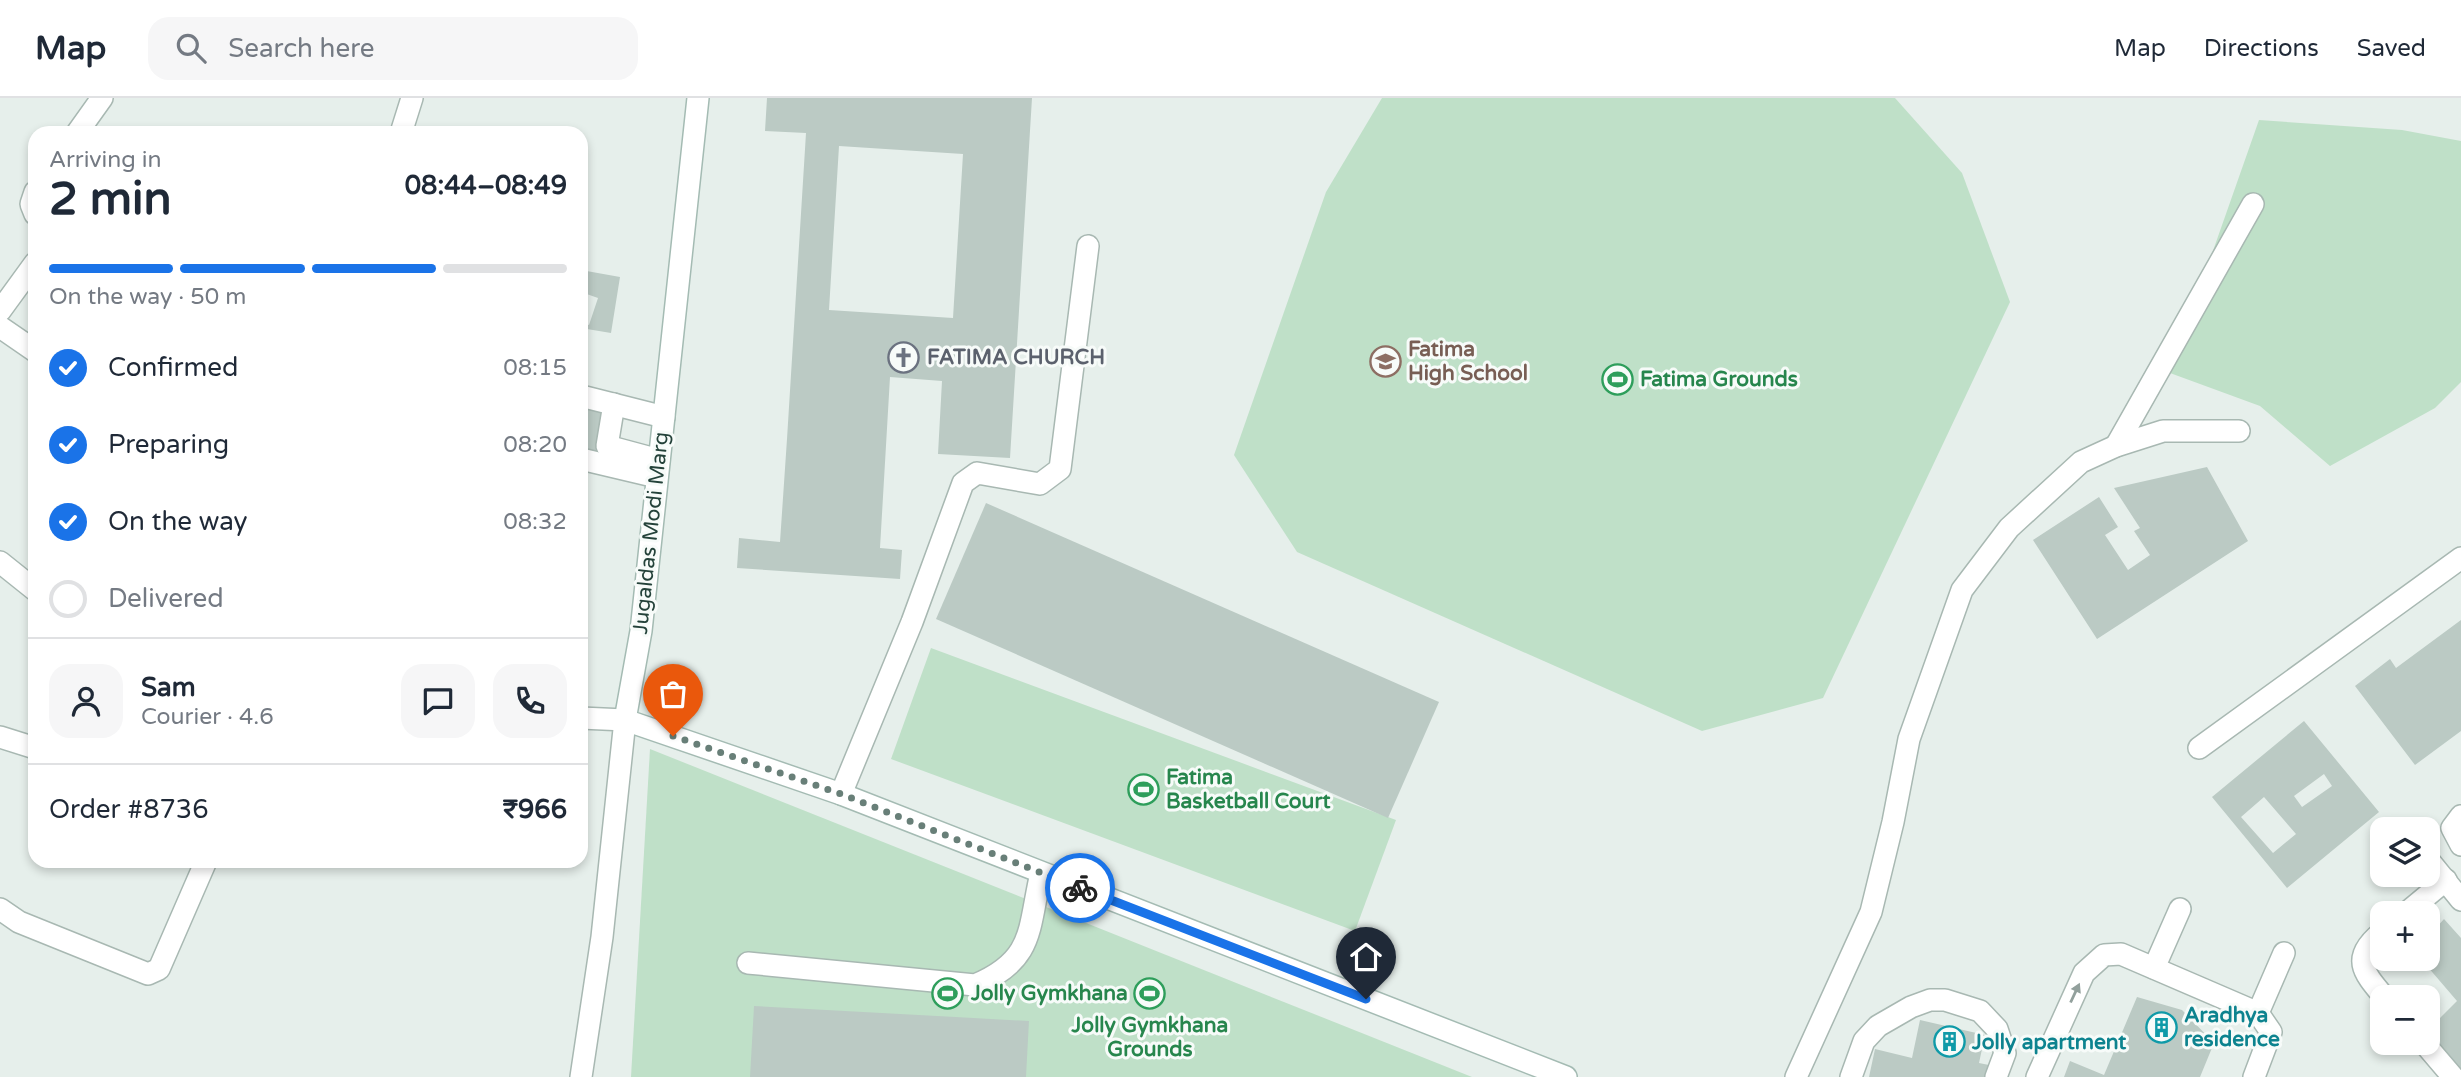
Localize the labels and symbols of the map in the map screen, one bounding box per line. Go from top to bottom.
place label: Fatima High School [1408,337,1528,386]
church icon: FATIMA CHURCH [887,340,921,374]
school or university icon: Fatima High School [1368,344,1402,378]
place label: FATIMA CHURCH [927,345,1105,370]
sports icon: Fatima Grounds [1600,362,1634,396]
place label: Fatima Grounds [1640,367,1798,392]
street label: Jugaldas Modi Marg [628,431,674,635]
pin [643,664,703,736]
place label: Fatima Basketball Court [1166,765,1330,814]
sports icon: Fatima Basketball Court [1126,772,1160,806]
courier [1045,853,1115,923]
pin [1336,927,1396,999]
sports icon: Jolly Gymkhana [931,976,965,1010]
sports icon: Jolly Gymkhana Grounds [1133,976,1167,1010]
place label: Jolly Gymkhana [970,981,1128,1006]
one-way arrow [2070,982,2081,1003]
place label: Aradhya residence [2184,1003,2280,1052]
building icon: Aradhya residence [2144,1010,2178,1044]
place label: Jolly Gymkhana Grounds [1071,1013,1228,1062]
building icon: Jolly apartment [1932,1025,1966,1059]
place label: Jolly apartment [1971,1030,2126,1055]

